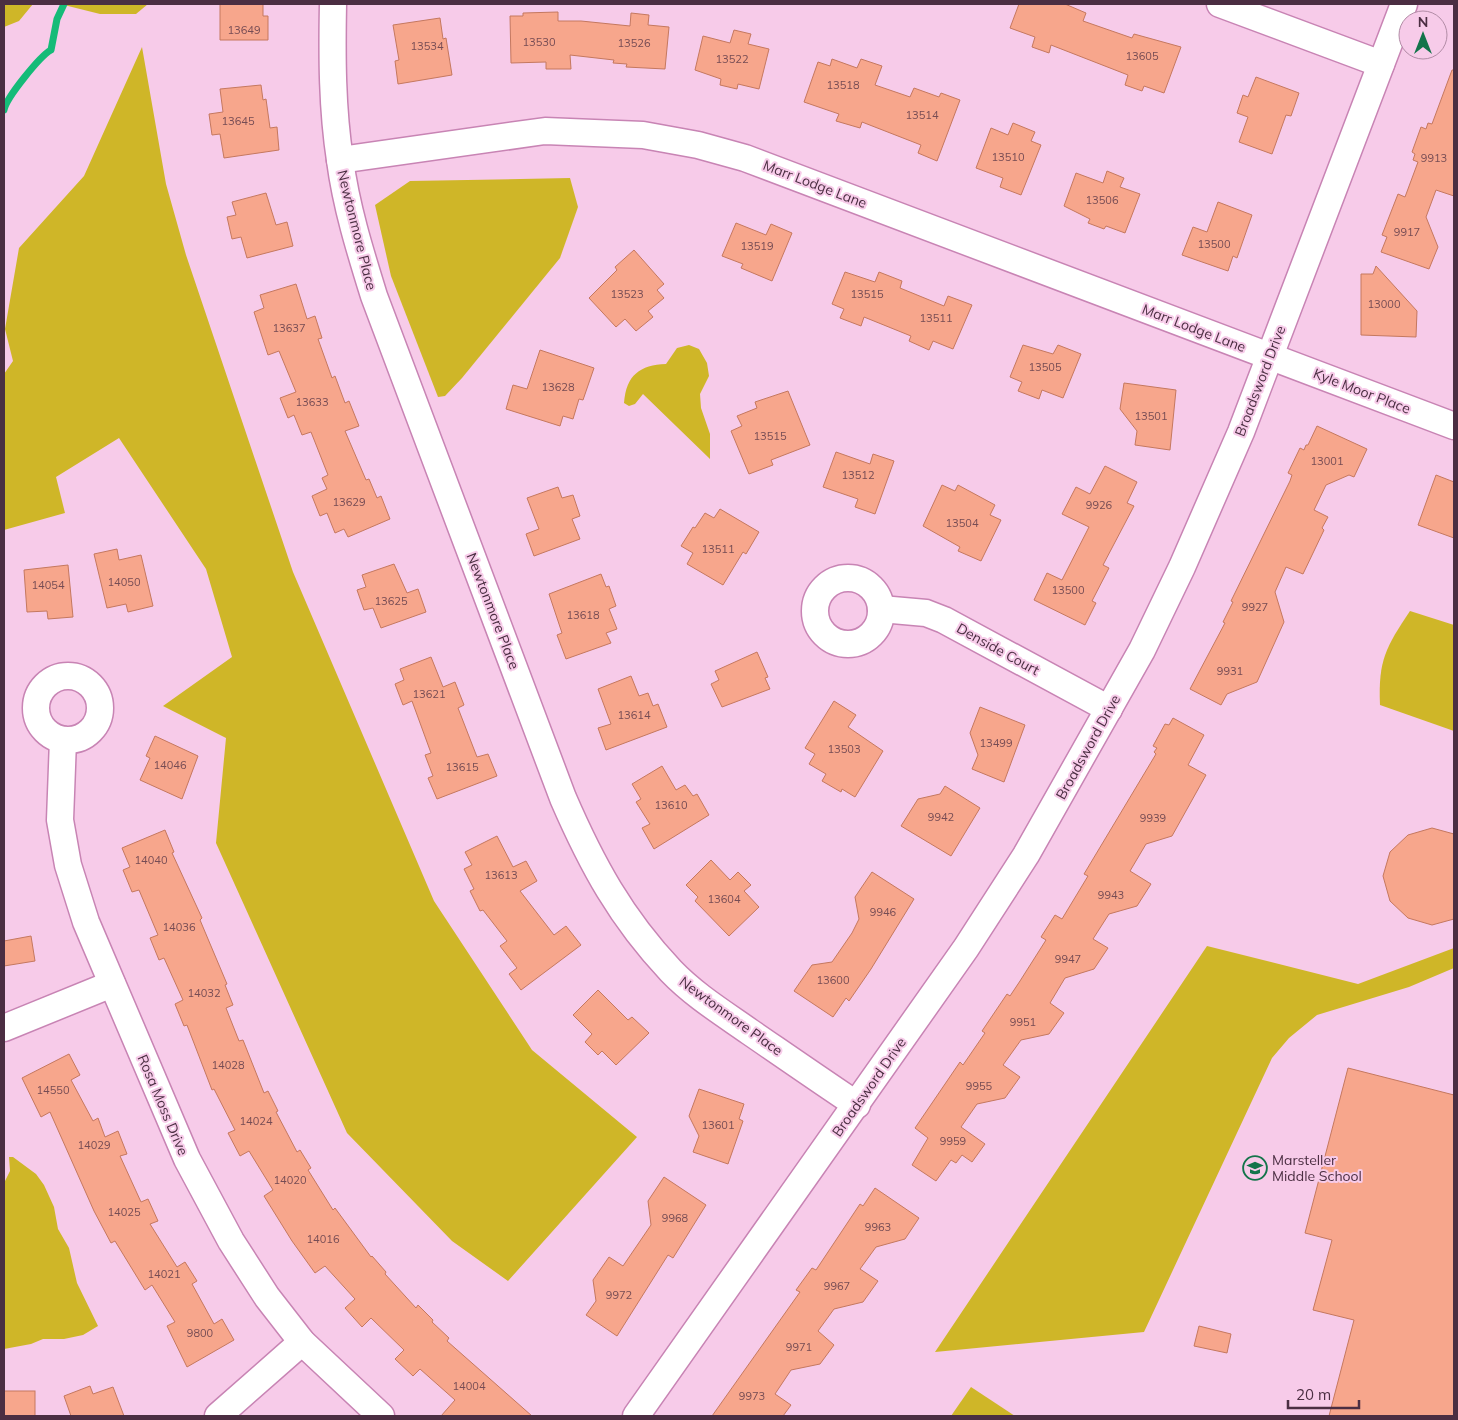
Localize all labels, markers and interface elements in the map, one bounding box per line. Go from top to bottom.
north arrow [1398,10,1448,60]
text: N [1418,13,1428,31]
house number: 13649 [228,23,261,37]
house number: 13530 [523,35,556,49]
house number: 13526 [618,36,651,50]
house number: 13534 [411,39,444,53]
house number: 13605 [1126,49,1159,63]
house number: 13522 [716,52,749,66]
house number: 13518 [827,78,860,92]
house number: 13514 [906,108,939,122]
house number: 13645 [222,114,255,128]
house number: 13510 [992,150,1025,164]
house number: 9913 [1421,151,1447,165]
street label: Marr Lodge Lane [761,156,869,212]
street label: Newtonmore Place [333,168,381,292]
house number: 13506 [1086,193,1119,207]
house number: 9917 [1394,225,1420,239]
house number: 13500 [1198,237,1231,251]
house number: 13519 [741,239,774,253]
house number: 13523 [611,287,644,301]
house number: 13515 [851,287,884,301]
house number: 13000 [1368,297,1401,311]
street label: Marr Lodge Lane [1140,300,1248,356]
house number: 13511 [920,311,953,325]
house number: 13637 [273,321,306,335]
street label: Broadsword Drive [1231,323,1289,439]
house number: 13505 [1029,360,1062,374]
street label: Kyle Moor Place [1311,364,1413,418]
house number: 13628 [542,380,575,394]
house number: 13633 [296,395,329,409]
house number: 13501 [1135,409,1168,423]
house number: 13515 [754,429,787,443]
house number: 13001 [1311,454,1344,468]
house number: 13512 [842,468,875,482]
house number: 13629 [333,495,366,509]
house number: 9926 [1086,498,1113,512]
house number: 13504 [946,516,979,530]
house number: 13511 [702,542,735,556]
street label: Newtonmore Place [463,550,523,672]
house number: 14050 [108,575,141,589]
house number: 14054 [32,578,65,592]
house number: 13500 [1052,583,1085,597]
house number: 13625 [375,594,408,608]
house number: 9927 [1242,600,1268,614]
house number: 13618 [567,608,600,622]
street label: Denside Court [954,619,1043,679]
house number: 9931 [1217,664,1243,678]
house number: 13621 [413,687,446,701]
street label: Broadsword Drive [1052,691,1124,803]
house number: 13614 [618,708,651,722]
house number: 13499 [980,736,1013,750]
house number: 13503 [828,742,861,756]
house number: 14046 [154,758,187,772]
house number: 13615 [446,760,479,774]
house number: 13610 [655,798,688,812]
house number: 9942 [928,810,955,824]
house number: 9939 [1140,811,1166,825]
house number: 14040 [135,853,168,867]
house number: 13613 [485,868,518,882]
house number: 9943 [1098,888,1124,902]
house number: 13604 [708,892,741,906]
house number: 9946 [870,905,897,919]
house number: 14036 [163,920,196,934]
house number: 9947 [1055,952,1081,966]
street label: Newtonmore Place [676,973,786,1059]
house number: 13600 [817,973,850,987]
house number: 14032 [188,986,221,1000]
house number: 9951 [1010,1015,1036,1029]
street label: Broadsword Drive [828,1034,910,1140]
street label: Rosa Moss Drive [134,1052,192,1158]
house number: 14028 [212,1058,245,1072]
house number: 9955 [966,1079,993,1093]
house number: 14550 [37,1083,70,1097]
house number: 14024 [240,1114,273,1128]
house number: 13601 [702,1118,735,1132]
house number: 9959 [940,1134,966,1148]
house number: 14029 [78,1138,111,1152]
place label: Marsteller Middle School [1272,1151,1362,1185]
school or university icon: Marsteller Middle School [1242,1155,1268,1181]
house number: 14020 [274,1173,307,1187]
house number: 14025 [108,1205,141,1219]
house number: 9968 [662,1211,689,1225]
house number: 9963 [865,1220,891,1234]
house number: 14016 [307,1232,340,1246]
house number: 14021 [148,1267,181,1281]
house number: 9967 [824,1279,850,1293]
house number: 9972 [606,1288,633,1302]
house number: 9800 [187,1326,214,1340]
house number: 9971 [786,1340,812,1354]
scale bar [1288,1378,1359,1410]
house number: 14004 [453,1379,486,1393]
text: 20 m [1296,1385,1331,1404]
house number: 9973 [739,1389,765,1403]

